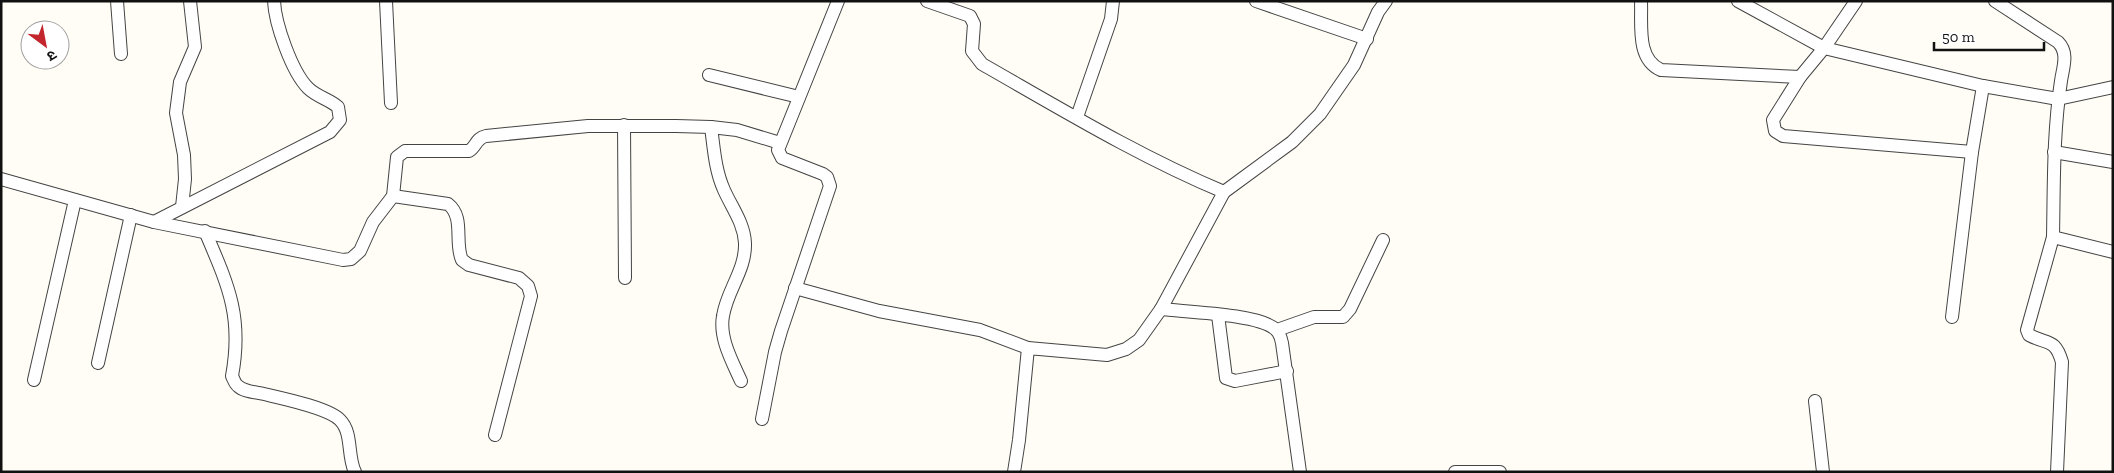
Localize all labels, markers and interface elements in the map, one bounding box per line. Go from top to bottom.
north arrow [20,20,70,70]
scale bar [1934,20,2044,52]
text: 50 m [1942,28,1975,46]
text: उ [43,46,60,65]

